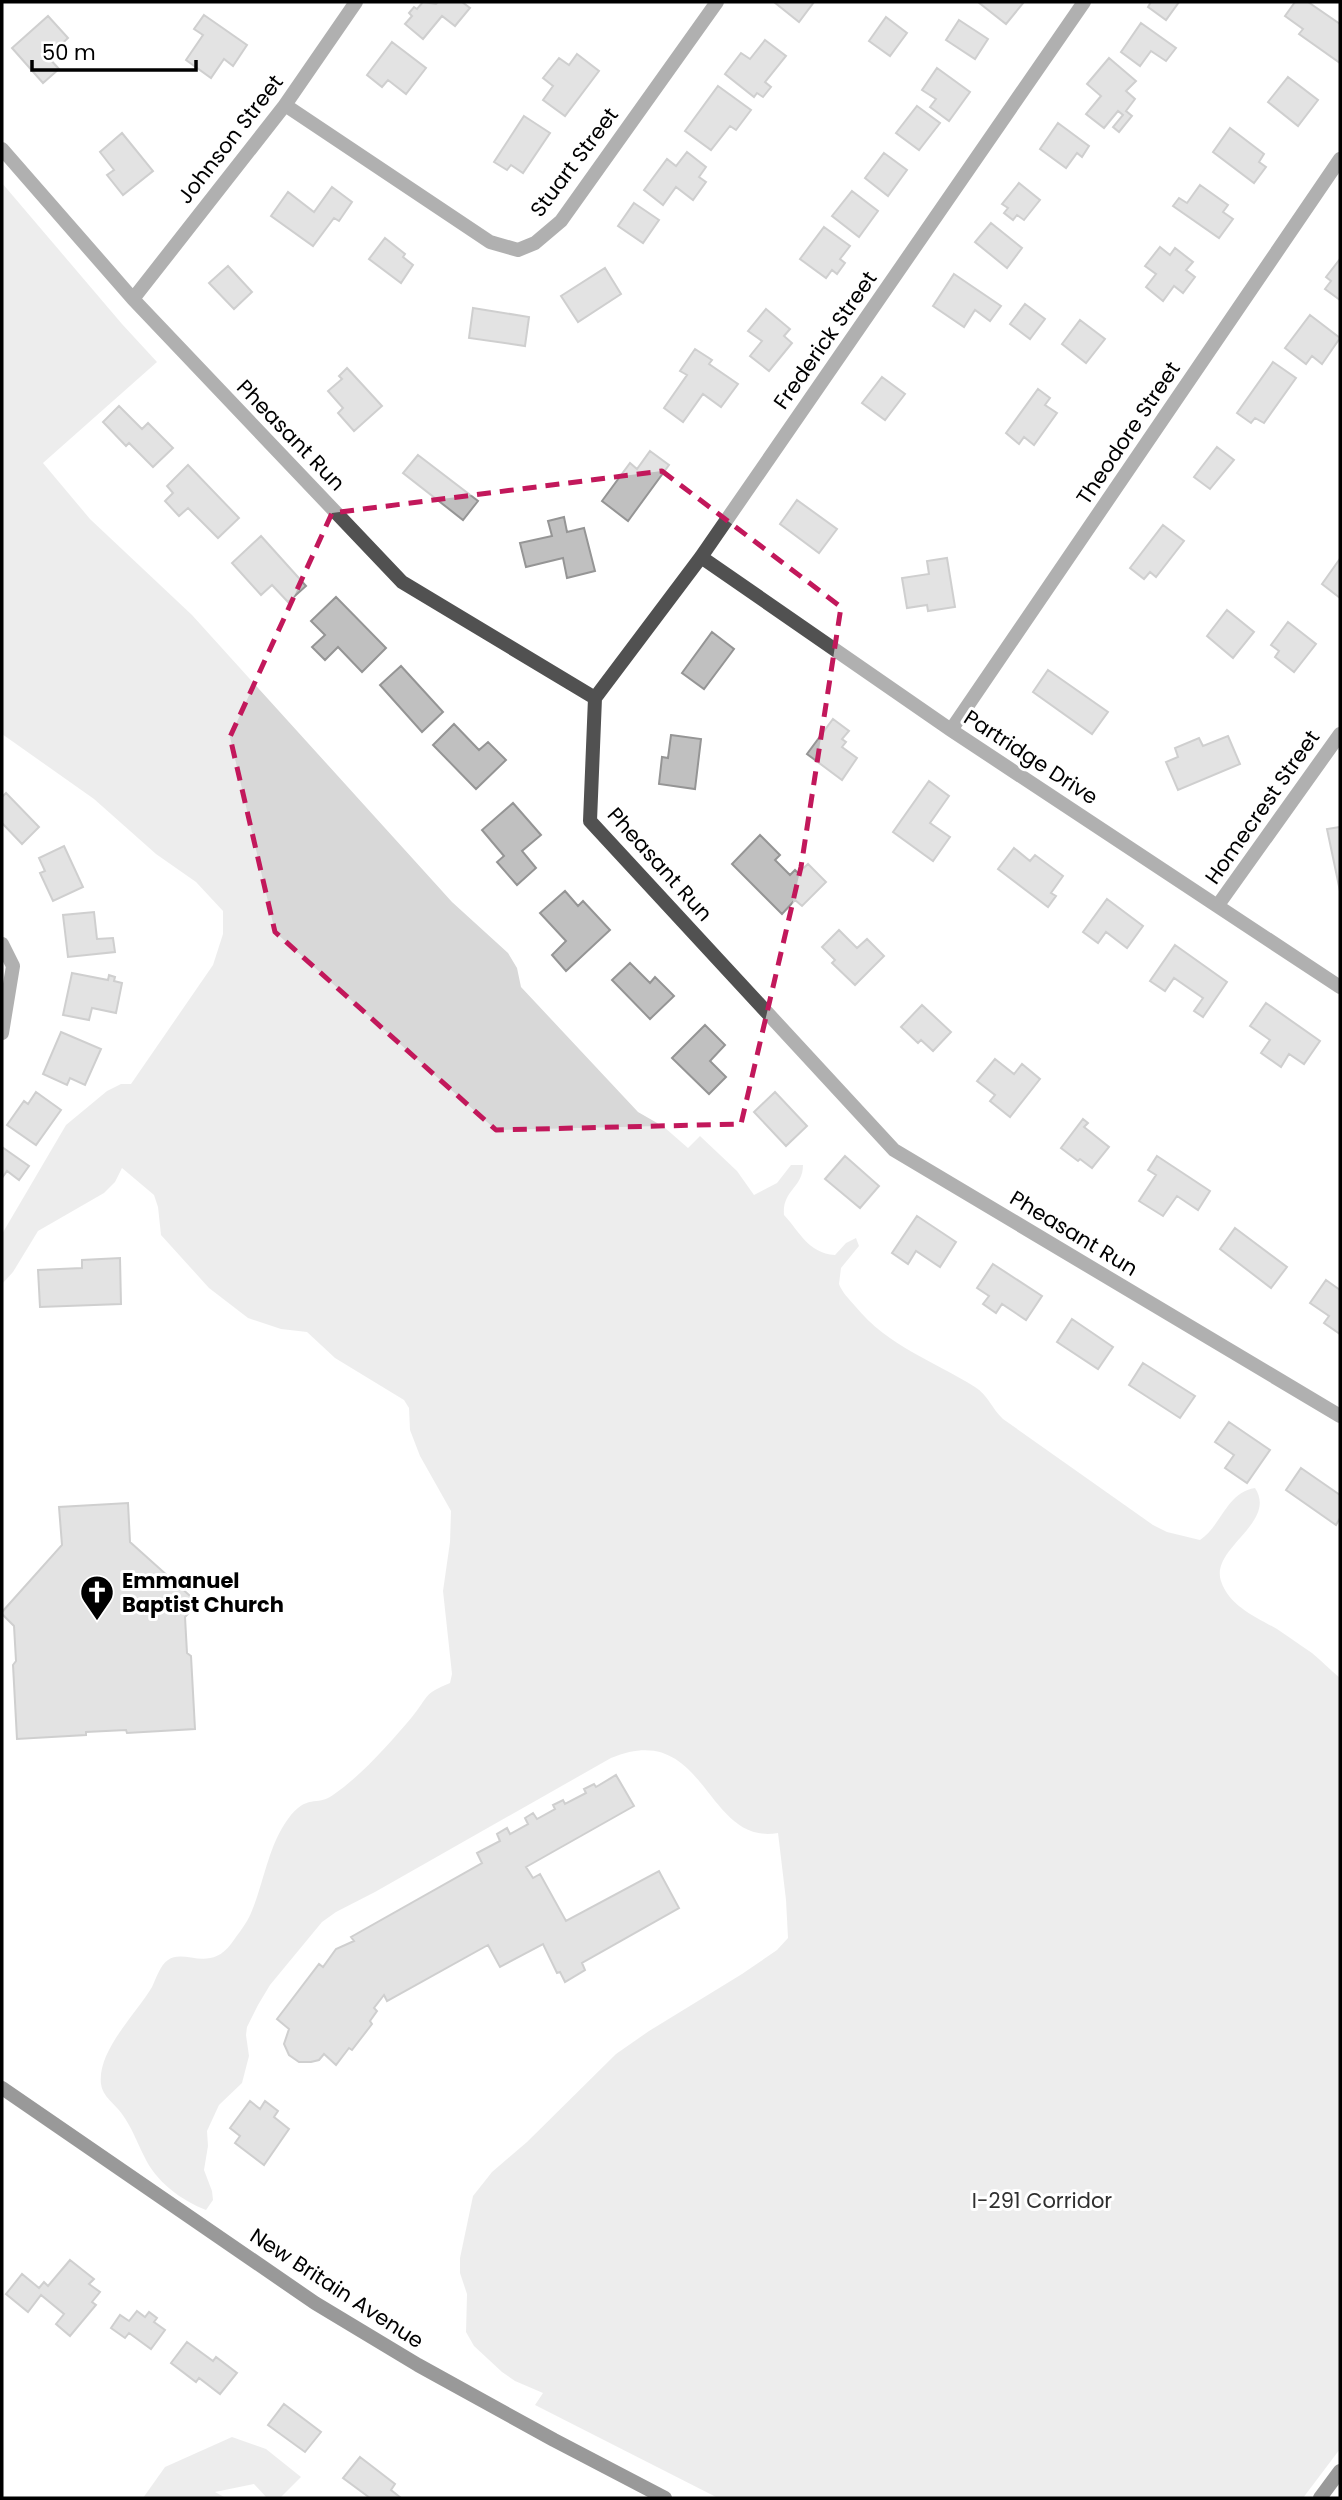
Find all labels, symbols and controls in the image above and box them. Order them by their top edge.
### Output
scale bar [32,28,196,72]
text: 50 m [42,38,96,67]
street label: Johnson Street [170,68,290,210]
street label: Stuart Street [523,101,625,223]
street label: Frederick Street [767,265,883,415]
street label: Theodore Street [1069,356,1187,510]
street label: Pheasant Run [230,373,352,497]
street label: Partridge Drive [958,703,1104,811]
street label: Homecrest Street [1198,724,1326,890]
street label: Pheasant Run [601,801,719,927]
street label: Pheasant Run [1005,1183,1143,1283]
place label: Emmanuel Baptist Church [122,1566,284,1619]
church icon: Emmanuel Baptist Church [78,1573,116,1622]
park label: I-291 Corridor [972,2186,1112,2215]
street label: New Britain Avenue [245,2221,429,2355]

